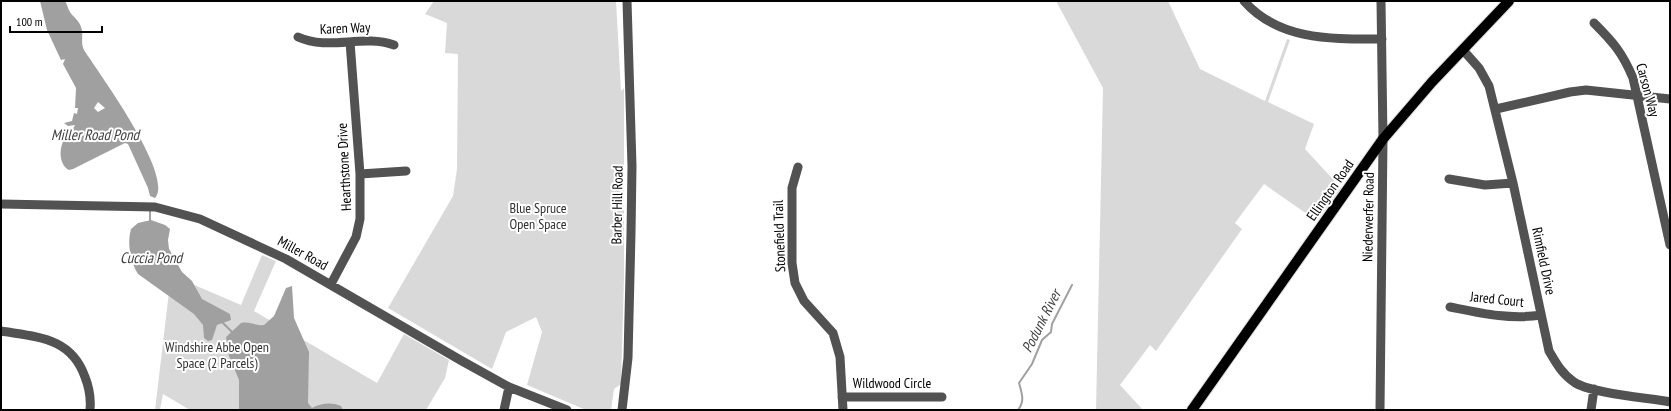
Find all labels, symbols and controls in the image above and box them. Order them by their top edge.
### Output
scale bar [10,8,102,34]
text: 100 m [16,14,43,29]
street label: Karen Way [319,18,371,38]
street label: Carson Way [1632,61,1664,120]
street label: Hearthstone Drive [333,122,355,211]
water label: Miller Road Pond [51,125,141,144]
street label: Ellington Road [1302,156,1358,224]
street label: Barber Hill Road [607,166,627,244]
street label: Niederwerfer Road [1358,172,1378,262]
park label: Blue Spruce Open Space [509,199,567,233]
street label: Stonefield Trail [769,199,789,272]
street label: Rimfield Drive [1528,226,1560,297]
street label: Miller Road [275,232,331,274]
water label: Cuccia Pond [120,248,184,267]
water label: Podunk River [1017,285,1066,355]
street label: Jared Court [1468,287,1525,311]
park label: Windshire Abbe Open Space (2 Parcels) [165,338,269,372]
street label: Wildwood Circle [853,374,931,392]

